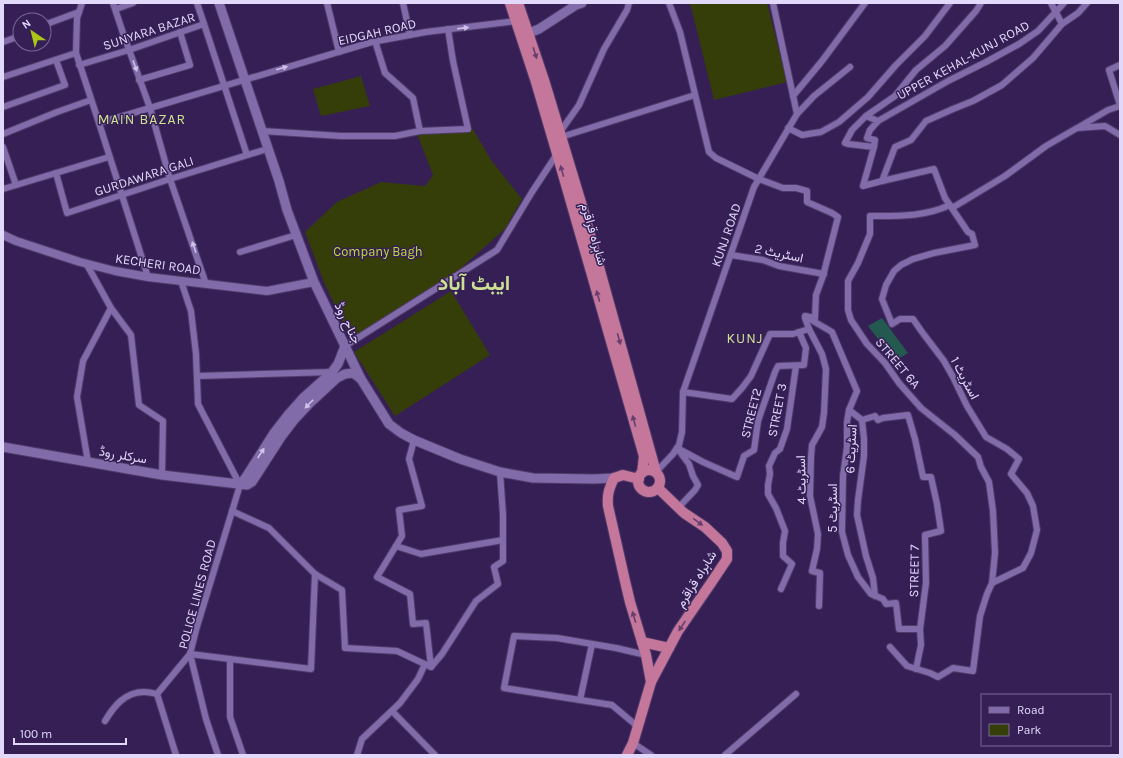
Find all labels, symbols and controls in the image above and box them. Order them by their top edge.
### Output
street label: SUNYARA BAZAR [101,9,197,53]
north arrow [12,12,52,52]
street label: EIDGAH ROAD [337,16,417,48]
text: N [20,17,34,32]
street label: UPPER KEHAL-KUNJ ROAD [894,17,1032,103]
one-way arrow [457,24,470,31]
one-way arrow [533,48,539,60]
one-way arrow [132,61,138,73]
one-way arrow [277,65,289,71]
district label: MAIN BAZAR [98,111,186,128]
street label: GURDAWARA GALI [93,153,195,199]
one-way arrow [559,165,565,178]
street label: شاہراہ قراقرم [576,201,610,268]
street label: KUNJ ROAD [708,201,744,269]
one-way arrow [190,240,196,252]
street label: اسٹریٹ 2 [753,241,805,266]
park label: Company Bagh [333,244,423,259]
street label: KECHERI ROAD [114,251,202,277]
district label: ایبٹ آباد [438,271,510,295]
one-way arrow [595,290,601,302]
street label: جناح روڈ [330,300,365,347]
district label: KUNJ [727,330,763,347]
one-way arrow [616,333,622,345]
street label: STREET 6A [873,335,924,392]
street label: اسٹریٹ 1 [947,354,982,402]
street label: STREET 3 [764,382,790,438]
street label: STREET2 [738,386,764,440]
one-way arrow [304,399,314,409]
one-way arrow [631,415,637,427]
street label: اسٹریٹ 6 [842,424,861,474]
street label: سرکلر روڈ [98,443,148,468]
one-way arrow [258,447,265,459]
street label: اسٹریٹ 4 [793,455,810,505]
street label: اسٹریٹ 5 [825,483,841,533]
one-way arrow [693,518,703,526]
street label: POLICE LINES ROAD [175,538,219,650]
street label: STREET 7 [906,545,922,597]
street label: شاہراہ قراقرم [673,548,721,611]
one-way arrow [631,611,637,623]
one-way arrow [678,620,685,631]
legend [981,694,1111,746]
text: Road [1017,703,1045,717]
scale bar [14,720,126,746]
text: Park [1017,723,1042,737]
text: 100 m [20,727,52,741]

